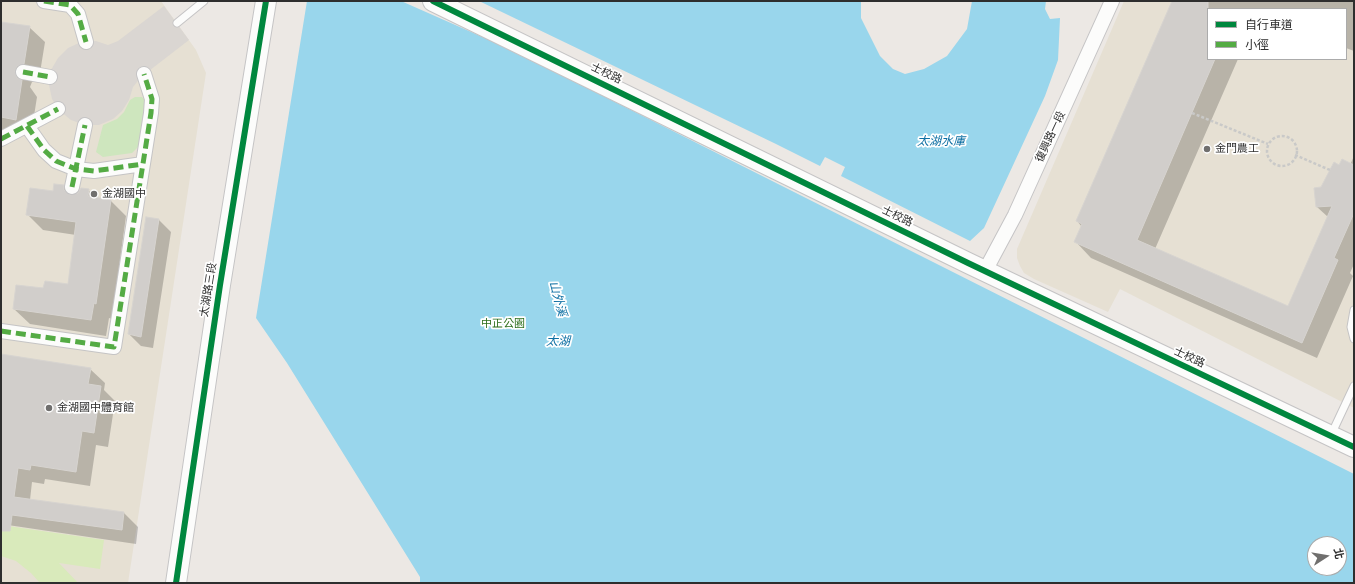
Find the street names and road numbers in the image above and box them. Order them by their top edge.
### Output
street label: 士校路 [588,61,624,87]
street label: 復興路一段 [1033,109,1069,165]
street label: 士校路 [879,204,915,230]
street label: 太湖路三段 [198,262,220,318]
street label: 士校路 [1171,345,1207,371]

